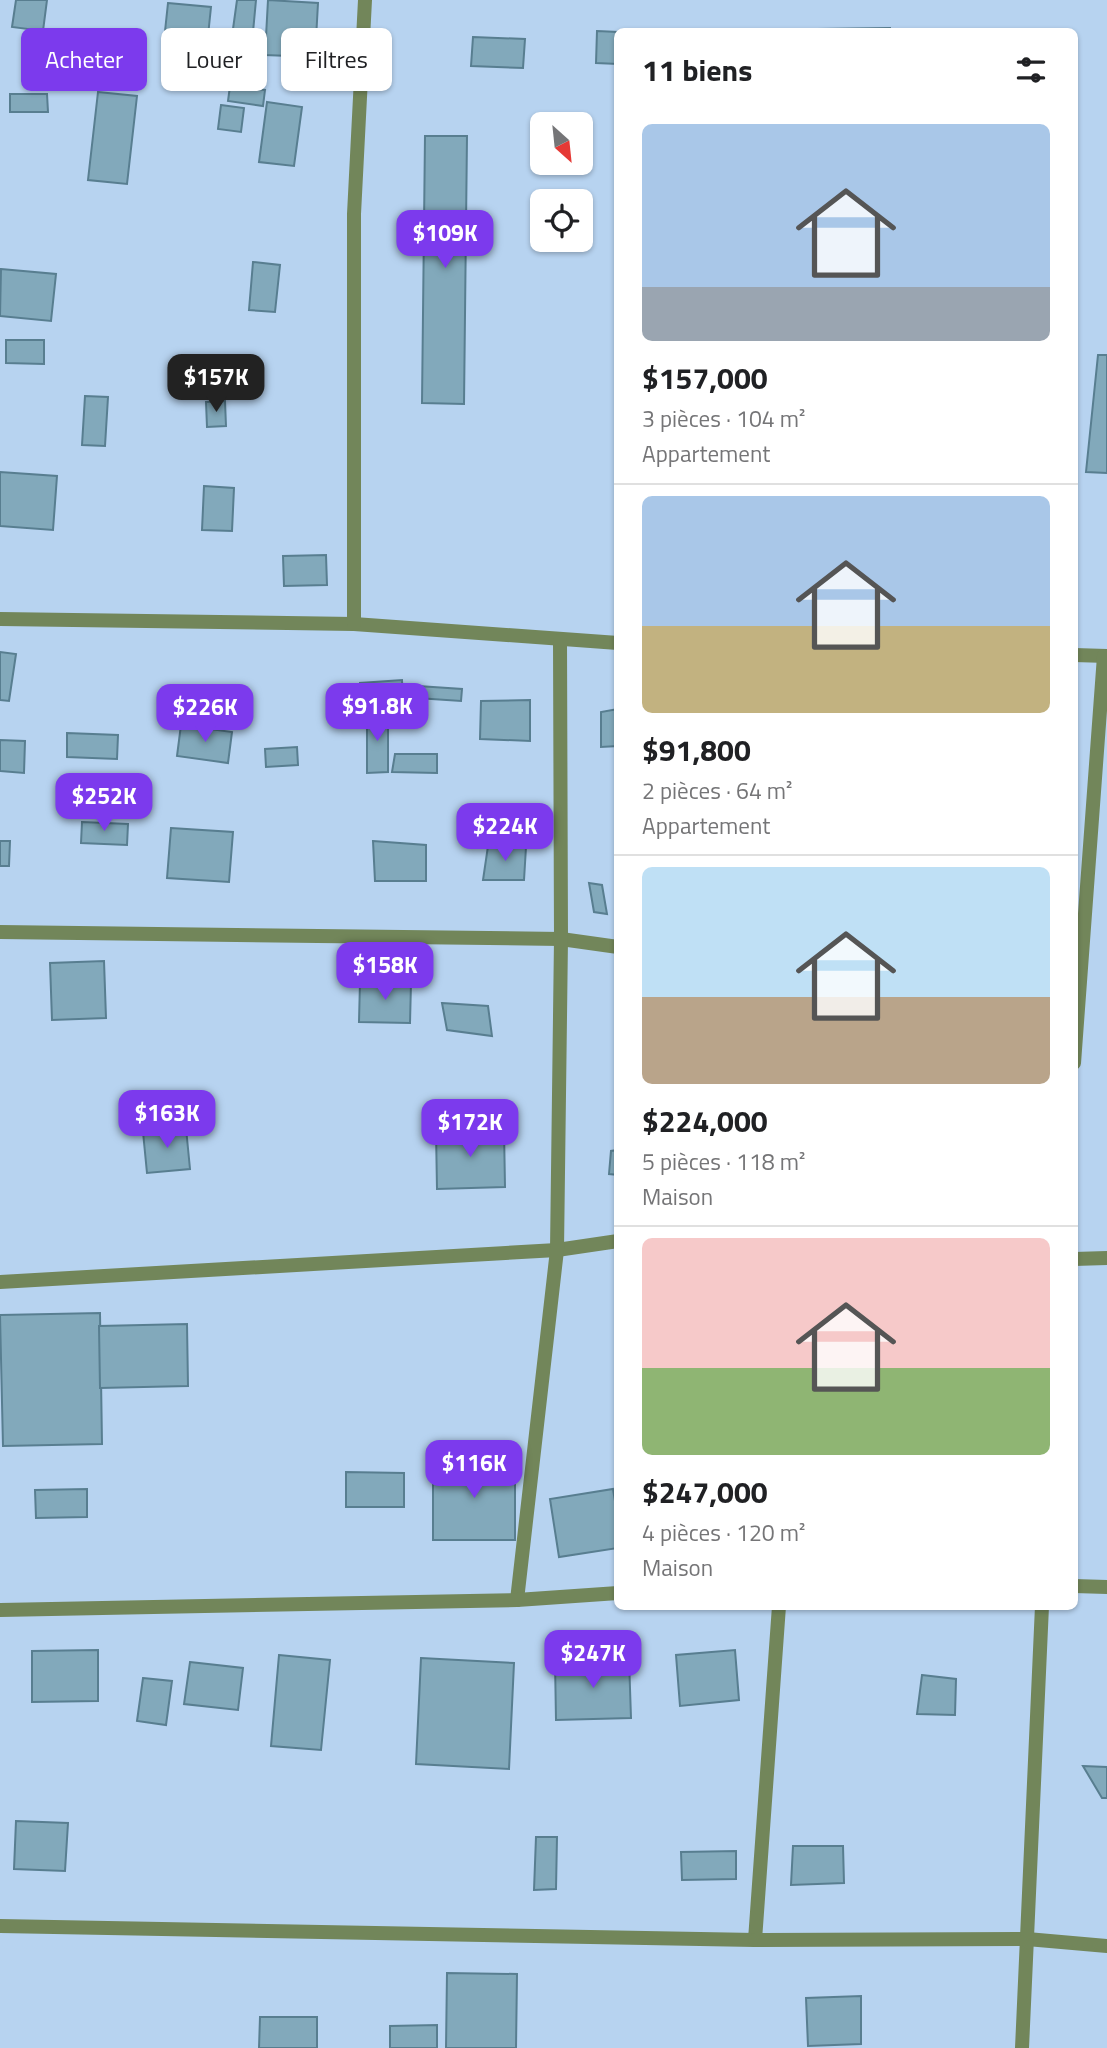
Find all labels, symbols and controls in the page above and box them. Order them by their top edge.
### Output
chip: Acheter [21,28,147,91]
chip: Louer [161,28,267,91]
chip: Filtres [281,28,392,91]
text: 11 biens [642,47,752,93]
icon: filters [1012,51,1050,89]
north arrow [530,112,593,175]
map controls [530,112,593,252]
icon: home [783,170,909,296]
button: locate [530,189,593,252]
pin: $109K [396,210,494,270]
text: $109K [412,215,478,250]
pin: $157K [167,354,265,414]
text: $157,000 [642,355,768,401]
text: $157K [183,359,249,394]
text: 3 pièces · 104 m² [642,401,805,436]
text: Appartement [642,436,770,471]
icon: home [783,542,909,668]
pin: $226K [156,684,254,744]
pin: $91.8K [320,684,434,743]
text: $91.8K [341,688,413,723]
text: $226K [172,689,238,724]
text: $91,800 [642,727,751,773]
text: 2 pièces · 64 m² [642,773,793,808]
pin: $252K [55,774,153,833]
text: $252K [71,778,137,813]
pin: $224K [456,804,554,863]
text: $224K [472,808,538,843]
text: Appartement [642,808,770,843]
icon: home [783,913,909,1039]
pin: $158K [336,942,434,1002]
text: $158K [352,947,418,982]
pin: $163K [118,1090,216,1150]
text: $163K [134,1095,200,1130]
text: $224,000 [642,1098,768,1144]
pin: $172K [421,1100,519,1159]
text: $172K [437,1104,503,1139]
text: 5 pièces · 118 m² [642,1144,805,1179]
text: Maison [642,1179,713,1214]
icon: home [783,1284,909,1410]
pin: $116K [425,1440,523,1500]
text: $116K [441,1445,507,1480]
text: $247,000 [642,1469,768,1515]
text: 4 pièces · 120 m² [642,1515,805,1550]
text: Maison [642,1550,713,1585]
pin: $247K [544,1630,642,1690]
text: $247K [560,1635,626,1670]

